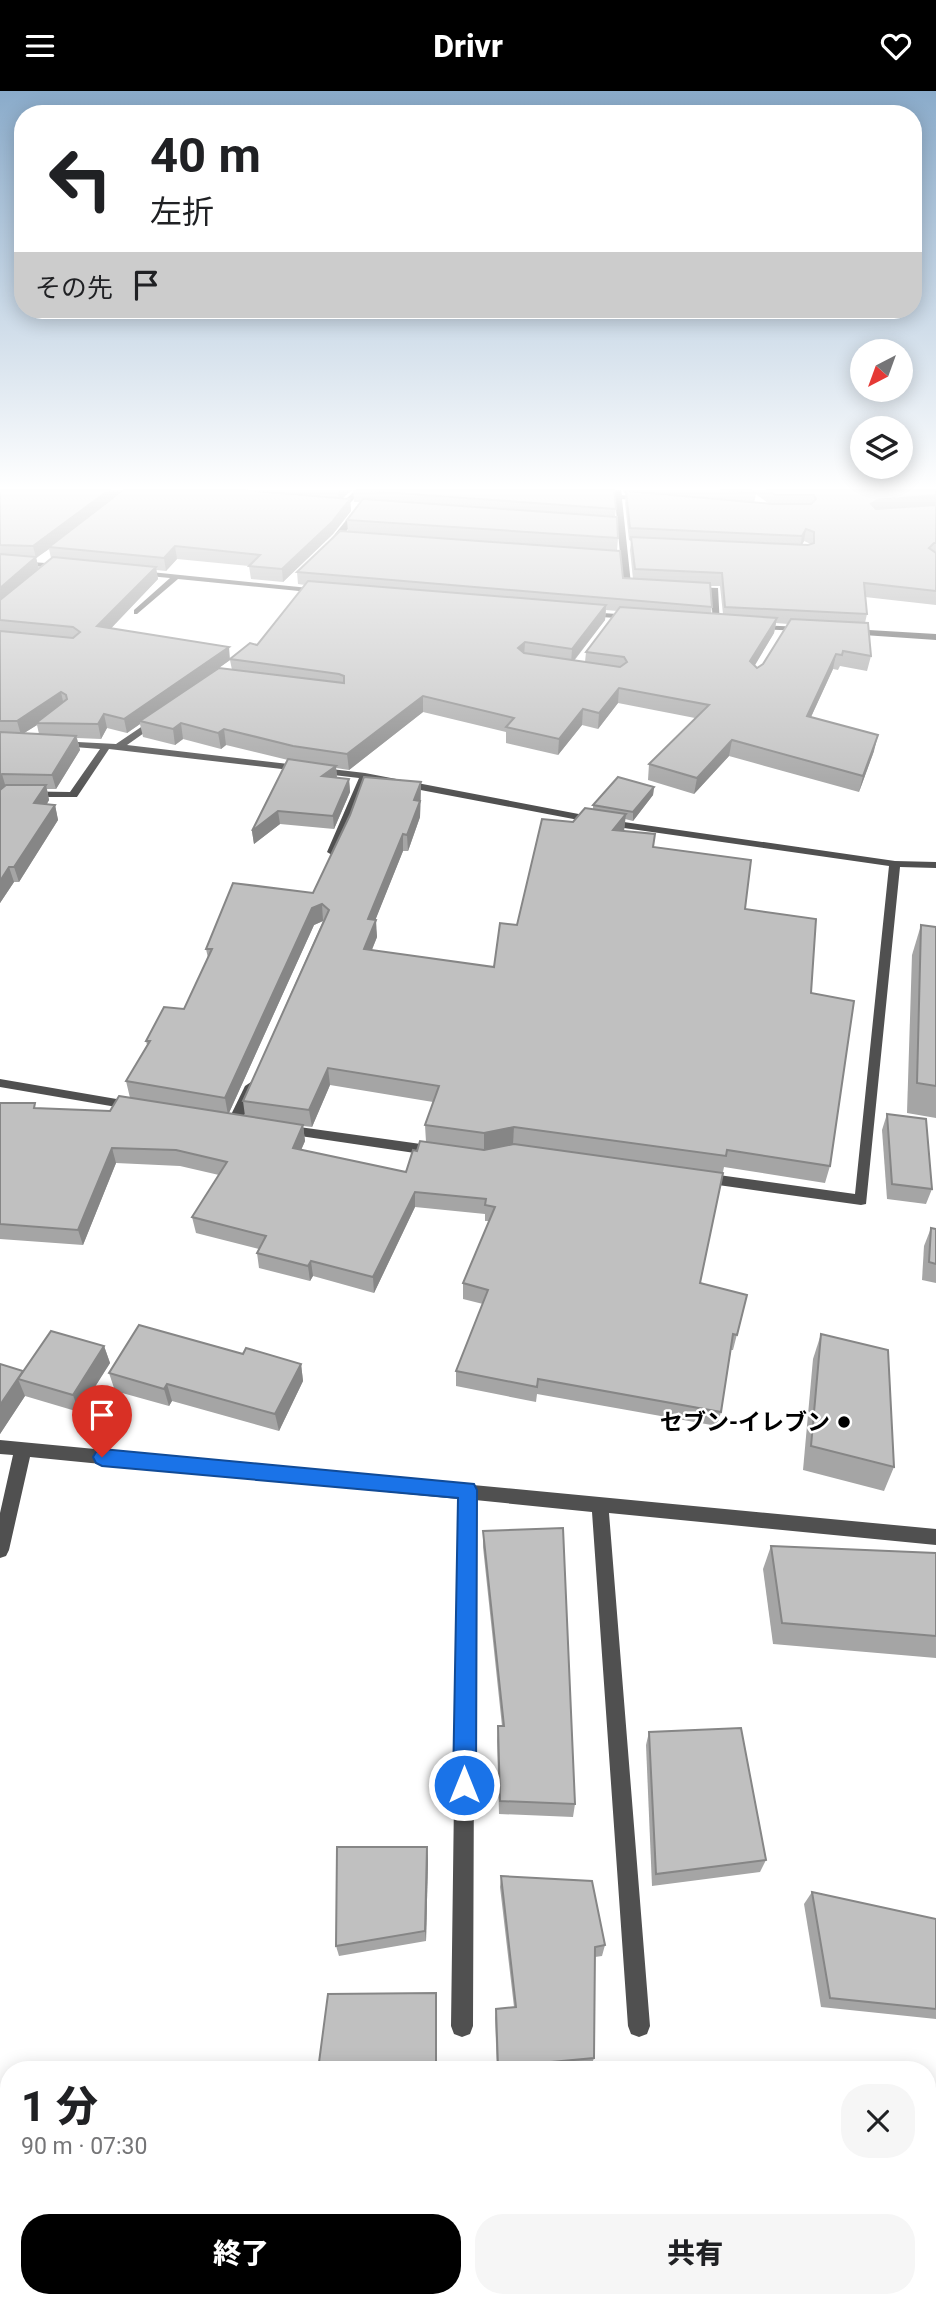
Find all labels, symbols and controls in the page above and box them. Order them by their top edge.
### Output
icon: menu [21,27,59,65]
text: Drivr [433,27,503,65]
icon: heart [877,27,915,65]
text: 40 m [150,127,261,184]
icon: left [35,133,126,224]
text: 左折 [150,193,214,231]
icon: arrive [127,266,165,304]
text: その先 [35,273,113,303]
north arrow [850,339,914,403]
map controls [850,339,913,479]
button: layers [850,416,913,479]
pin [72,1385,132,1457]
icon: arrive [83,1396,121,1434]
place label: セブン-イレブン [660,1409,830,1436]
marker: セブン-イレブン [836,1414,852,1430]
position arrow [427,1748,501,1822]
text: 1 分 [21,2082,98,2131]
button: close [841,2084,915,2158]
text: 90 m · 07:30 [21,2133,147,2160]
button: 終了 [21,2214,461,2294]
button: 共有 [475,2214,915,2294]

